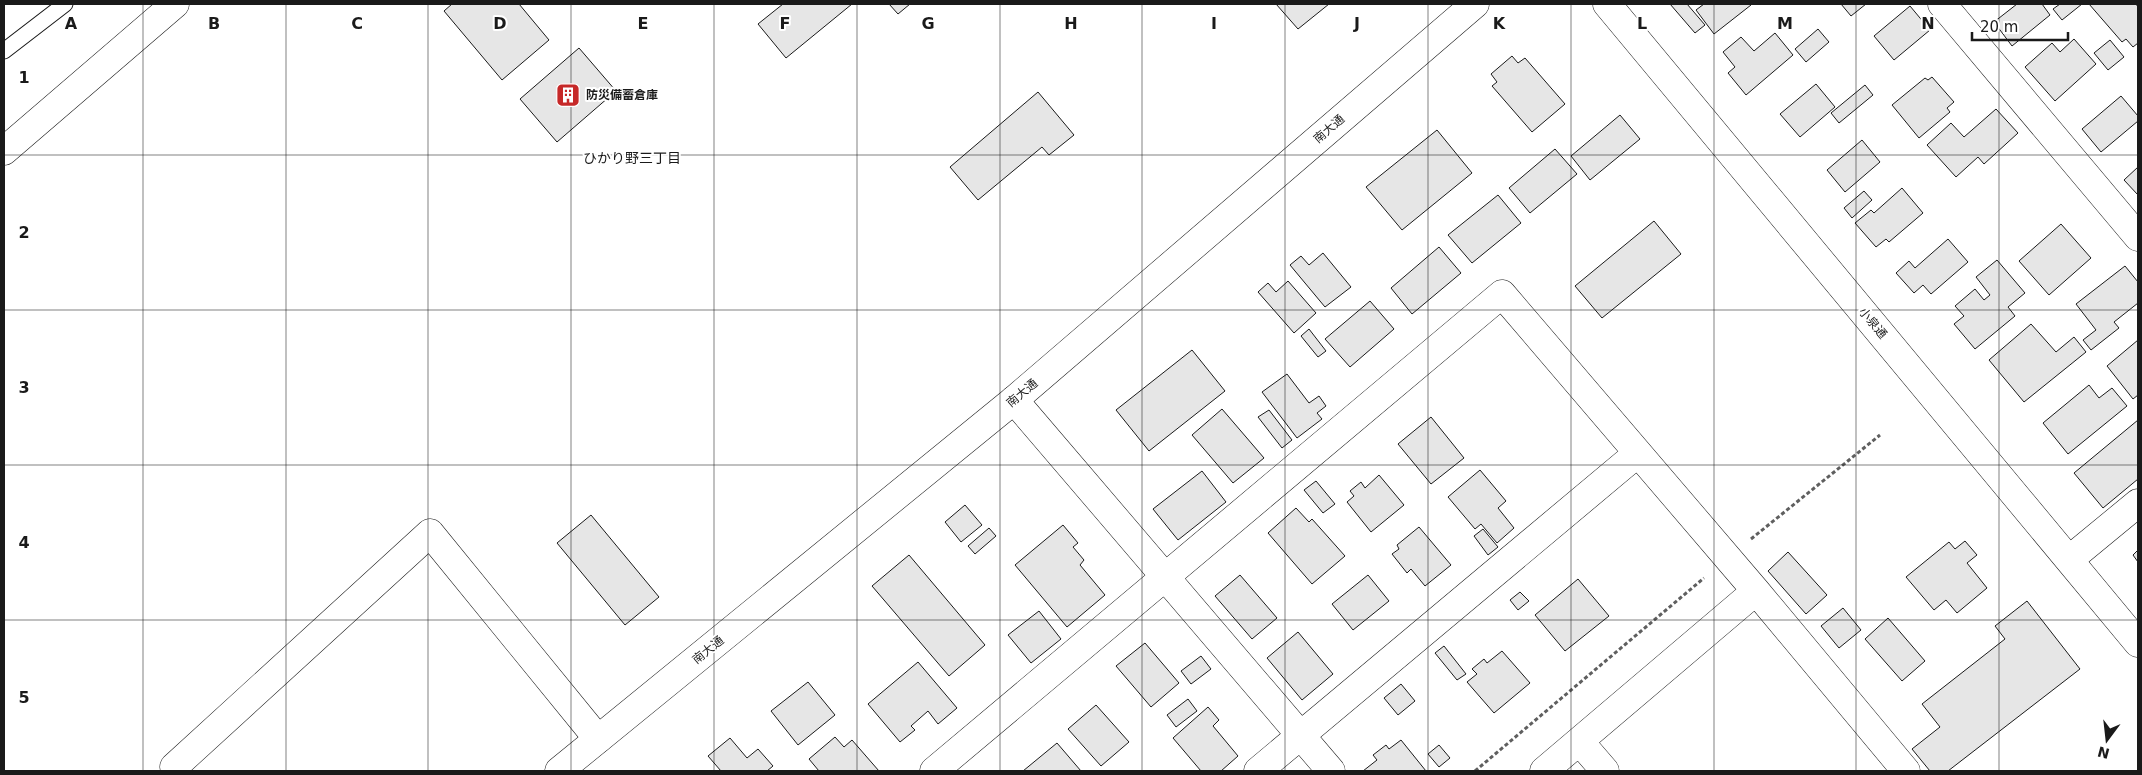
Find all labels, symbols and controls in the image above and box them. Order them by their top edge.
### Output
scale bar [1972,10,2068,42]
text: A [65,14,78,33]
text: B [208,14,220,33]
text: C [351,14,363,33]
text: D [493,14,507,33]
text: E [638,14,648,33]
text: F [780,14,790,33]
text: G [921,14,935,33]
text: H [1064,14,1078,33]
text: I [1211,14,1217,33]
text: J [1353,14,1360,33]
text: K [1493,14,1506,33]
text: L [1637,14,1647,33]
text: M [1777,14,1793,33]
text: N [1921,14,1935,33]
text: 20 m [1980,18,2018,36]
text: 1 [18,68,30,87]
building icon: 防災備蓄倉庫 [555,82,581,108]
place label: 防災備蓄倉庫 [586,88,658,102]
street label: 南大通 [1311,112,1347,146]
district label: ひかり野三丁目 [583,150,681,166]
text: 2 [18,223,30,242]
street label: 小泉通 [1856,305,1890,341]
street label: 南大通 [1004,376,1040,410]
text: 3 [18,378,30,397]
text: 4 [18,533,30,552]
street label: 南大通 [690,633,726,667]
text: 5 [18,688,30,707]
north arrow [2082,715,2132,765]
text: N [2096,743,2111,762]

